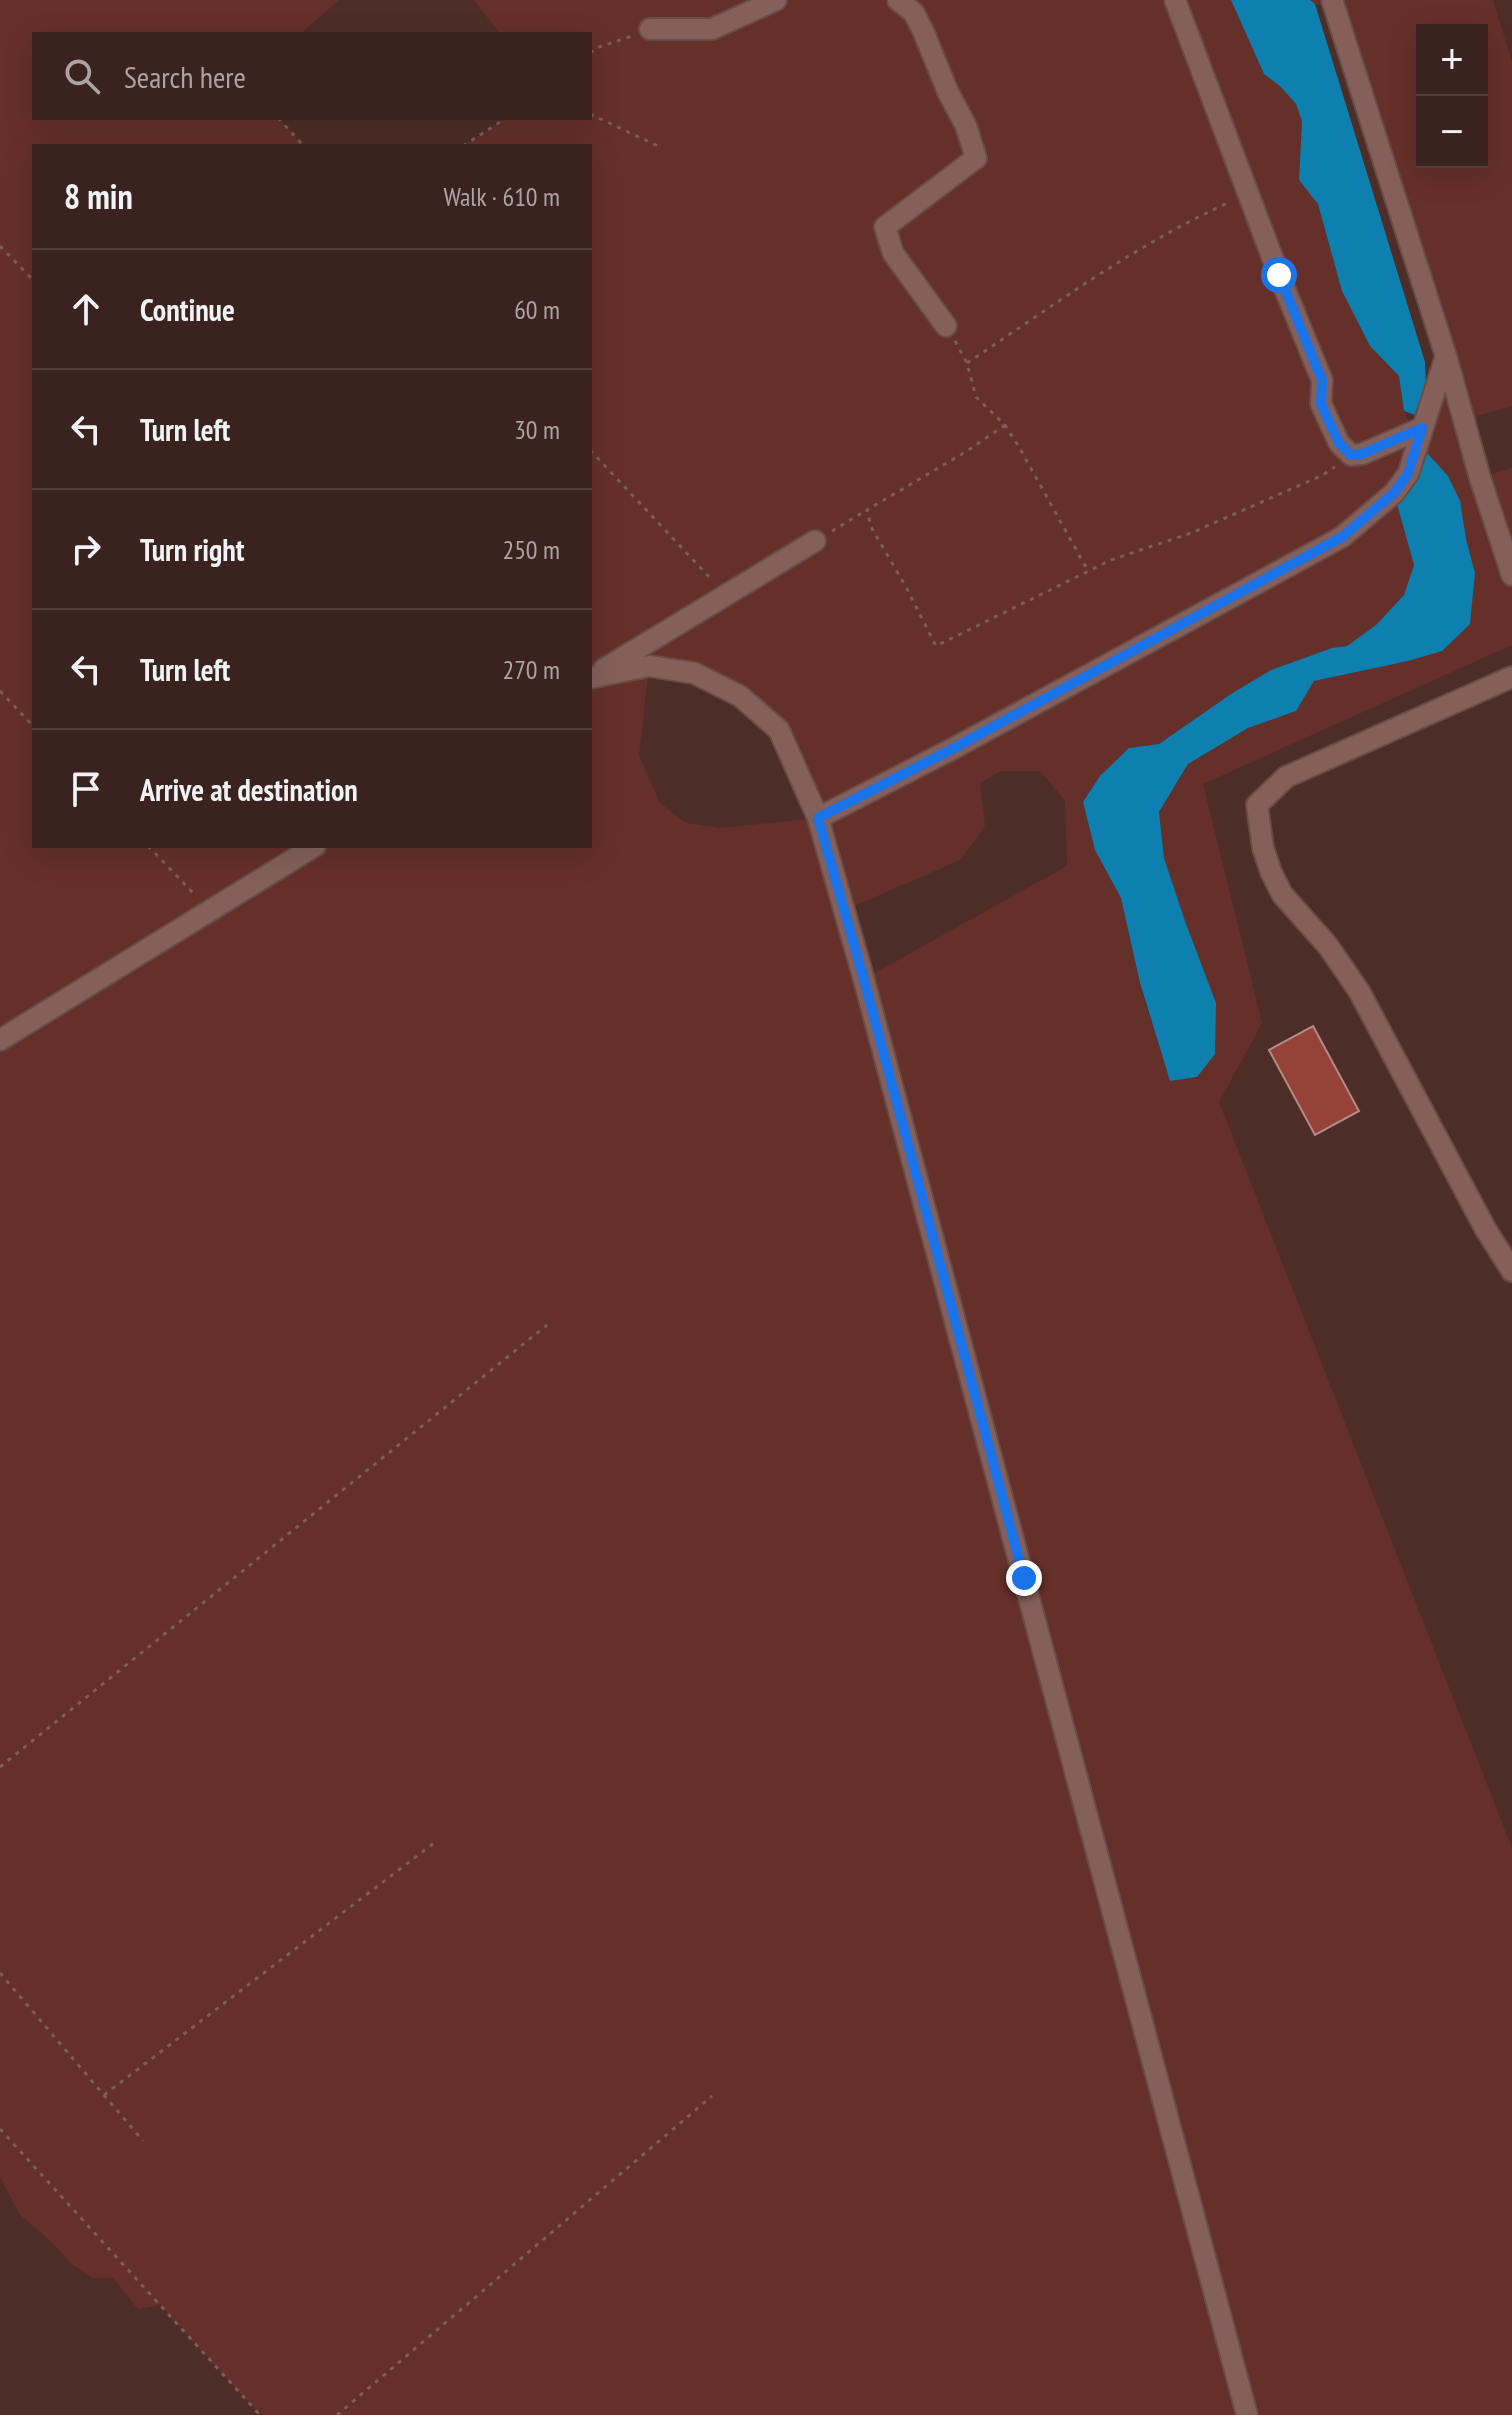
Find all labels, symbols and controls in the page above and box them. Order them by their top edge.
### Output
map controls [1416,24,1488,168]
button: + [1416,24,1488,96]
search box [32,32,592,120]
icon: search [60,54,104,98]
text: Search here [124,57,246,96]
button: − [1416,96,1488,168]
text: 8 min [64,174,133,218]
text: Walk · 610 m [443,180,560,213]
route start [1261,257,1297,293]
icon: ahead [64,287,108,331]
text: Continue [140,290,235,329]
text: 60 m [514,293,560,326]
icon: left [64,407,108,451]
text: Turn left [140,410,230,449]
text: 30 m [514,413,560,446]
icon: right [64,527,108,571]
text: Turn right [140,530,244,569]
text: 250 m [502,533,560,566]
icon: left [64,647,108,691]
text: Turn left [140,650,230,689]
text: 270 m [502,653,560,686]
icon: arrive [64,767,108,811]
text: Arrive at destination [140,770,358,809]
route end [1006,1560,1042,1596]

